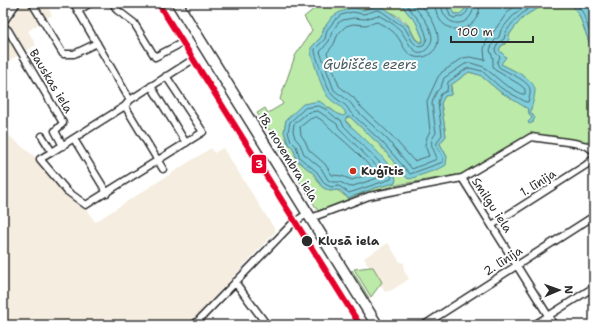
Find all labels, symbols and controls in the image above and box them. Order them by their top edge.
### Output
scale bar [451,18,533,44]
text: 100 m [457,24,493,40]
street label: Bauskas iela [26,46,77,116]
water label: Gubiščes ezers [323,56,417,73]
street label: 18. novembra iela [254,110,322,205]
line badge: 3 [251,154,267,174]
text: 3 [255,157,263,172]
place label: Kuģītis [361,163,404,179]
street label: 1. līnija [517,165,559,200]
marker: Kuģītis [348,166,358,176]
street label: Smilgu iela [468,174,516,236]
place label: Klusā iela [318,233,380,249]
marker: Klusā iela [300,234,314,248]
street label: 2. līnija [481,242,526,279]
north arrow [539,270,579,310]
text: N [561,285,576,295]

